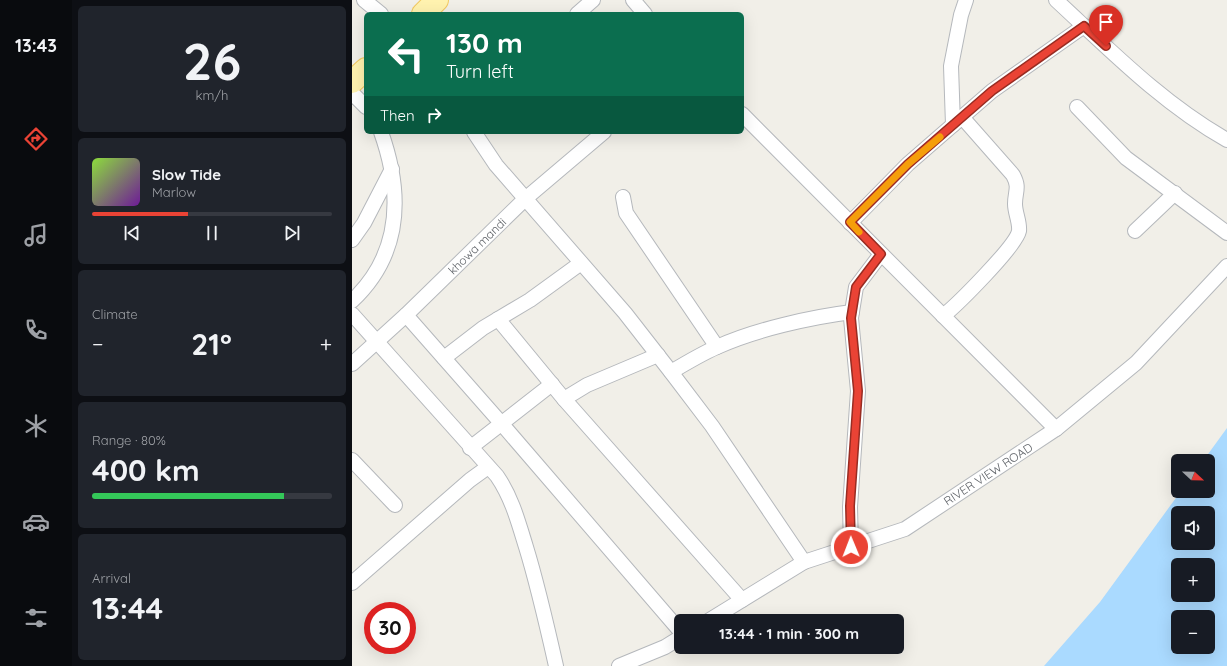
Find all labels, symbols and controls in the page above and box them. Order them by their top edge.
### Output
pin [1089,5,1123,46]
icon: arrive [1095,11,1117,33]
text: 130 m [446,25,523,60]
text: 26 [183,28,241,93]
icon: left [380,28,432,80]
text: 13:43 [15,34,57,57]
text: Turn left [446,60,514,83]
text: km/h [196,87,228,103]
icon: right [423,104,445,126]
text: Then [380,106,415,125]
icon: directions [22,125,50,153]
text: Slow Tide [152,165,221,184]
text: Marlow [152,184,196,200]
street label: khowa mandi [445,215,509,277]
icon: music [22,221,50,249]
icon: previous [121,222,143,244]
icon: pause [201,222,223,244]
icon: next [281,222,303,244]
text: Climate [92,306,138,322]
icon: phone [22,316,50,344]
text: 21° [191,325,232,363]
text: − [92,330,103,358]
text: + [320,330,332,358]
icon: climate [22,412,50,440]
text: Range · 80% [92,432,166,448]
street label: RIVER VIEW ROAD [941,439,1036,508]
text: 400 km [92,451,200,489]
north arrow [1171,454,1215,498]
map controls [1171,454,1215,654]
button: sound [1171,506,1215,550]
icon: car [22,508,50,536]
position arrow [830,526,872,568]
button: + [1171,558,1215,602]
text: Arrival [92,570,131,586]
text: 13:44 [92,589,163,627]
speed limit sign: 30 [364,602,416,654]
icon: filters [22,604,50,632]
button: − [1171,610,1215,654]
text: 13:44 · 1 min · 300 m [719,624,859,643]

